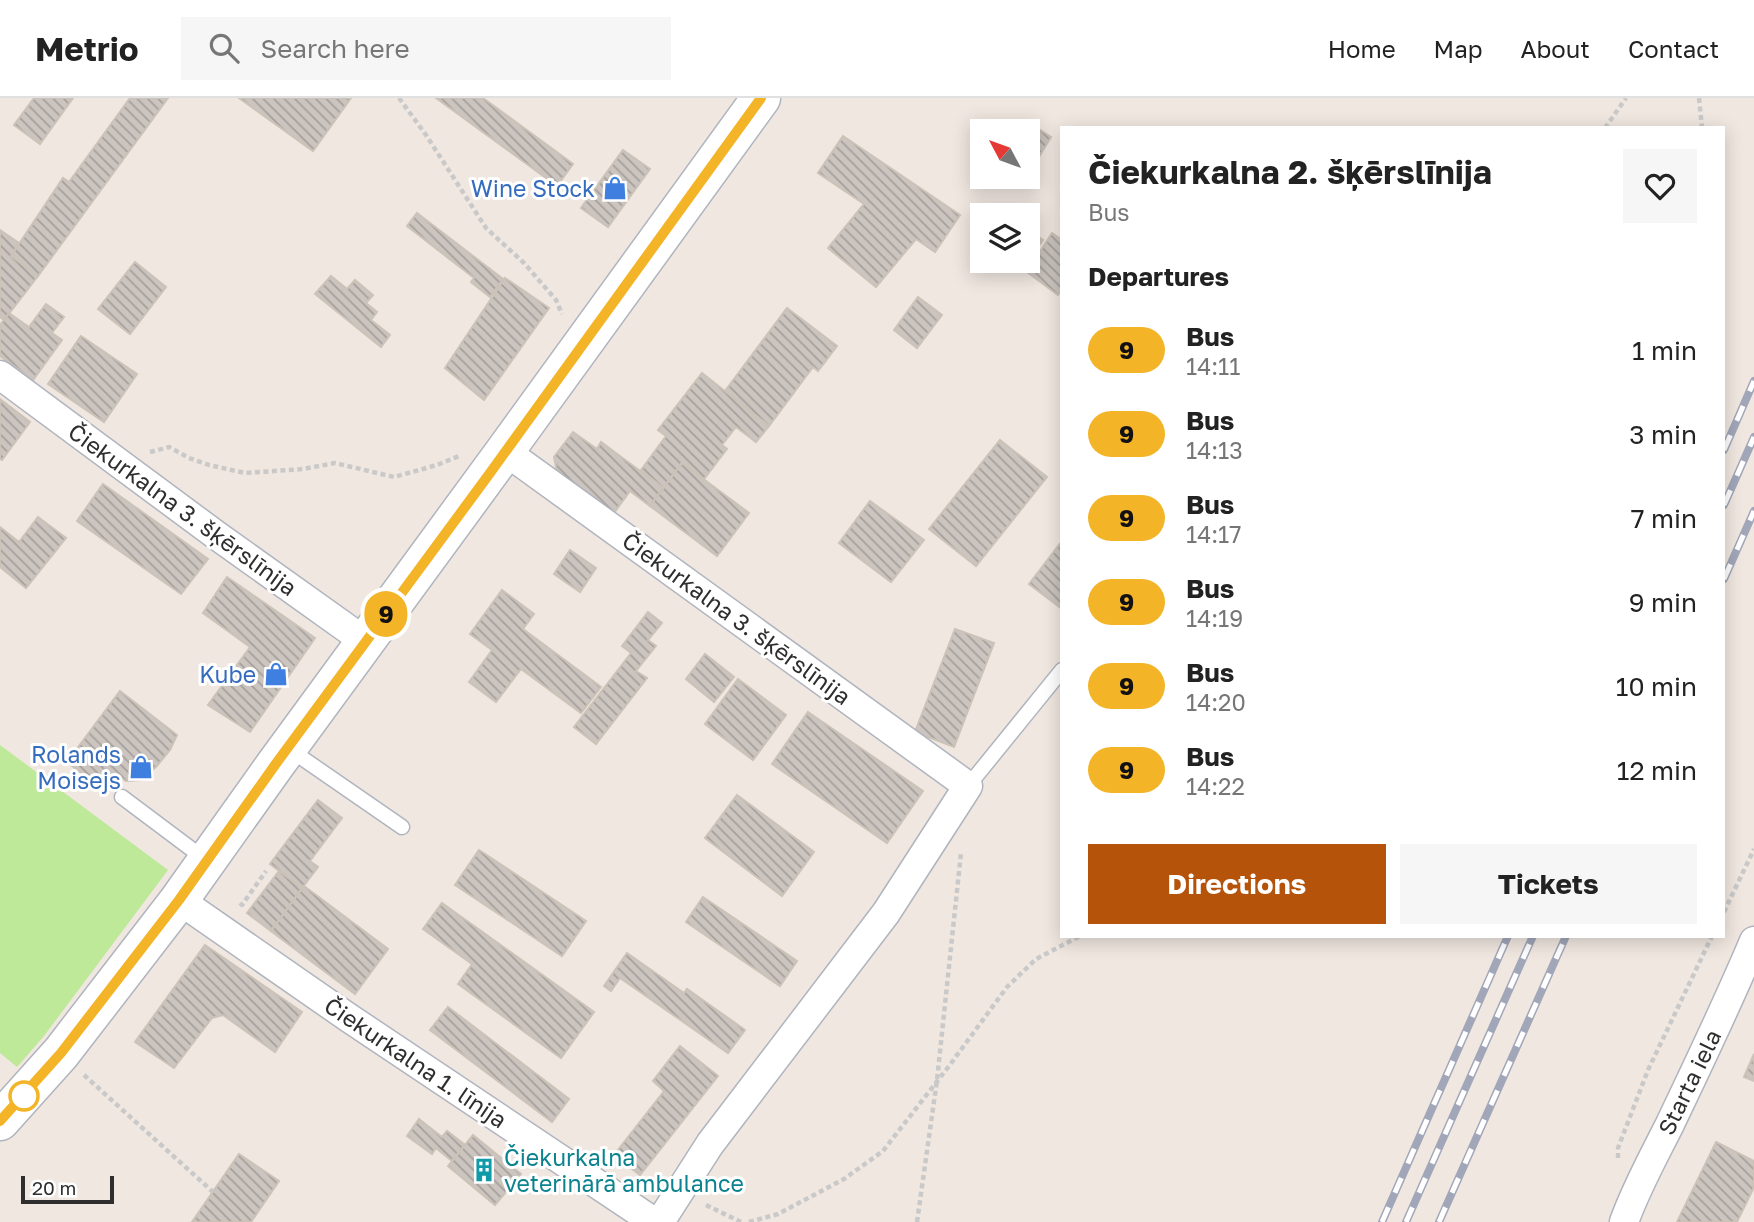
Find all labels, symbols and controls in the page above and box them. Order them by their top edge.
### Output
search box [181,17,671,80]
text: Metrio [35,29,139,68]
icon: search [205,29,243,67]
text: Search here [261,33,410,64]
text: Home [1328,34,1396,63]
text: Map [1434,34,1483,63]
text: About [1521,34,1590,63]
text: Contact [1628,34,1719,63]
north arrow [970,119,1040,189]
map controls [970,119,1040,273]
button: heart [1623,149,1697,223]
text: Čiekurkalna 2. šķērslīnija [1088,152,1492,191]
place label: Wine Stock [471,174,595,202]
shop icon: Wine Stock [601,174,629,202]
text: Bus [1088,198,1130,226]
button: layers [970,203,1040,273]
text: Departures [1088,261,1229,292]
text: Bus [1186,321,1234,352]
text: 9 [1119,335,1134,364]
text: 1 min [1632,335,1697,366]
text: 14:11 [1186,352,1240,380]
text: Bus [1186,405,1234,436]
street label: Čiekurkalna 3. šķērslīnija [63,417,303,602]
text: 9 [1119,419,1134,448]
text: 3 min [1629,419,1697,450]
text: 14:13 [1186,436,1243,464]
text: Bus [1186,489,1234,520]
text: 9 [1119,503,1134,532]
text: 7 min [1631,503,1697,534]
text: 14:17 [1186,520,1241,548]
street label: Čiekurkalna 3. šķērslīnija [617,526,857,711]
text: Bus [1186,573,1234,604]
text: 9 [1119,587,1134,616]
text: 9 min [1629,587,1697,618]
line badge: 9 [363,591,409,637]
text: 9 [378,599,394,628]
text: 14:19 [1186,604,1243,632]
text: Bus [1186,657,1234,688]
place label: Kube [199,660,256,688]
shop icon: Kube [262,660,290,688]
text: 9 [1119,671,1134,700]
text: 10 min [1616,671,1697,702]
text: 14:20 [1186,688,1246,716]
place label: Rolands Moisejs [31,740,121,794]
text: Bus [1186,741,1234,772]
shop icon: Rolands Moisejs [127,753,155,781]
text: 9 [1119,755,1134,784]
text: 12 min [1617,755,1697,786]
text: 14:22 [1186,772,1245,800]
button: Directions [1088,844,1386,924]
button: Tickets [1400,844,1697,924]
street label: Čiekurkalna 1. līnija [320,991,512,1133]
street label: Starta iela [1651,1025,1727,1139]
unlabelled marker [9,1081,39,1111]
place label: Čiekurkalna veterinārā ambulance [504,1143,744,1197]
building icon: Čiekurkalna veterinārā ambulance [470,1156,498,1184]
scale bar [21,1173,114,1205]
text: 20 m [32,1176,76,1199]

